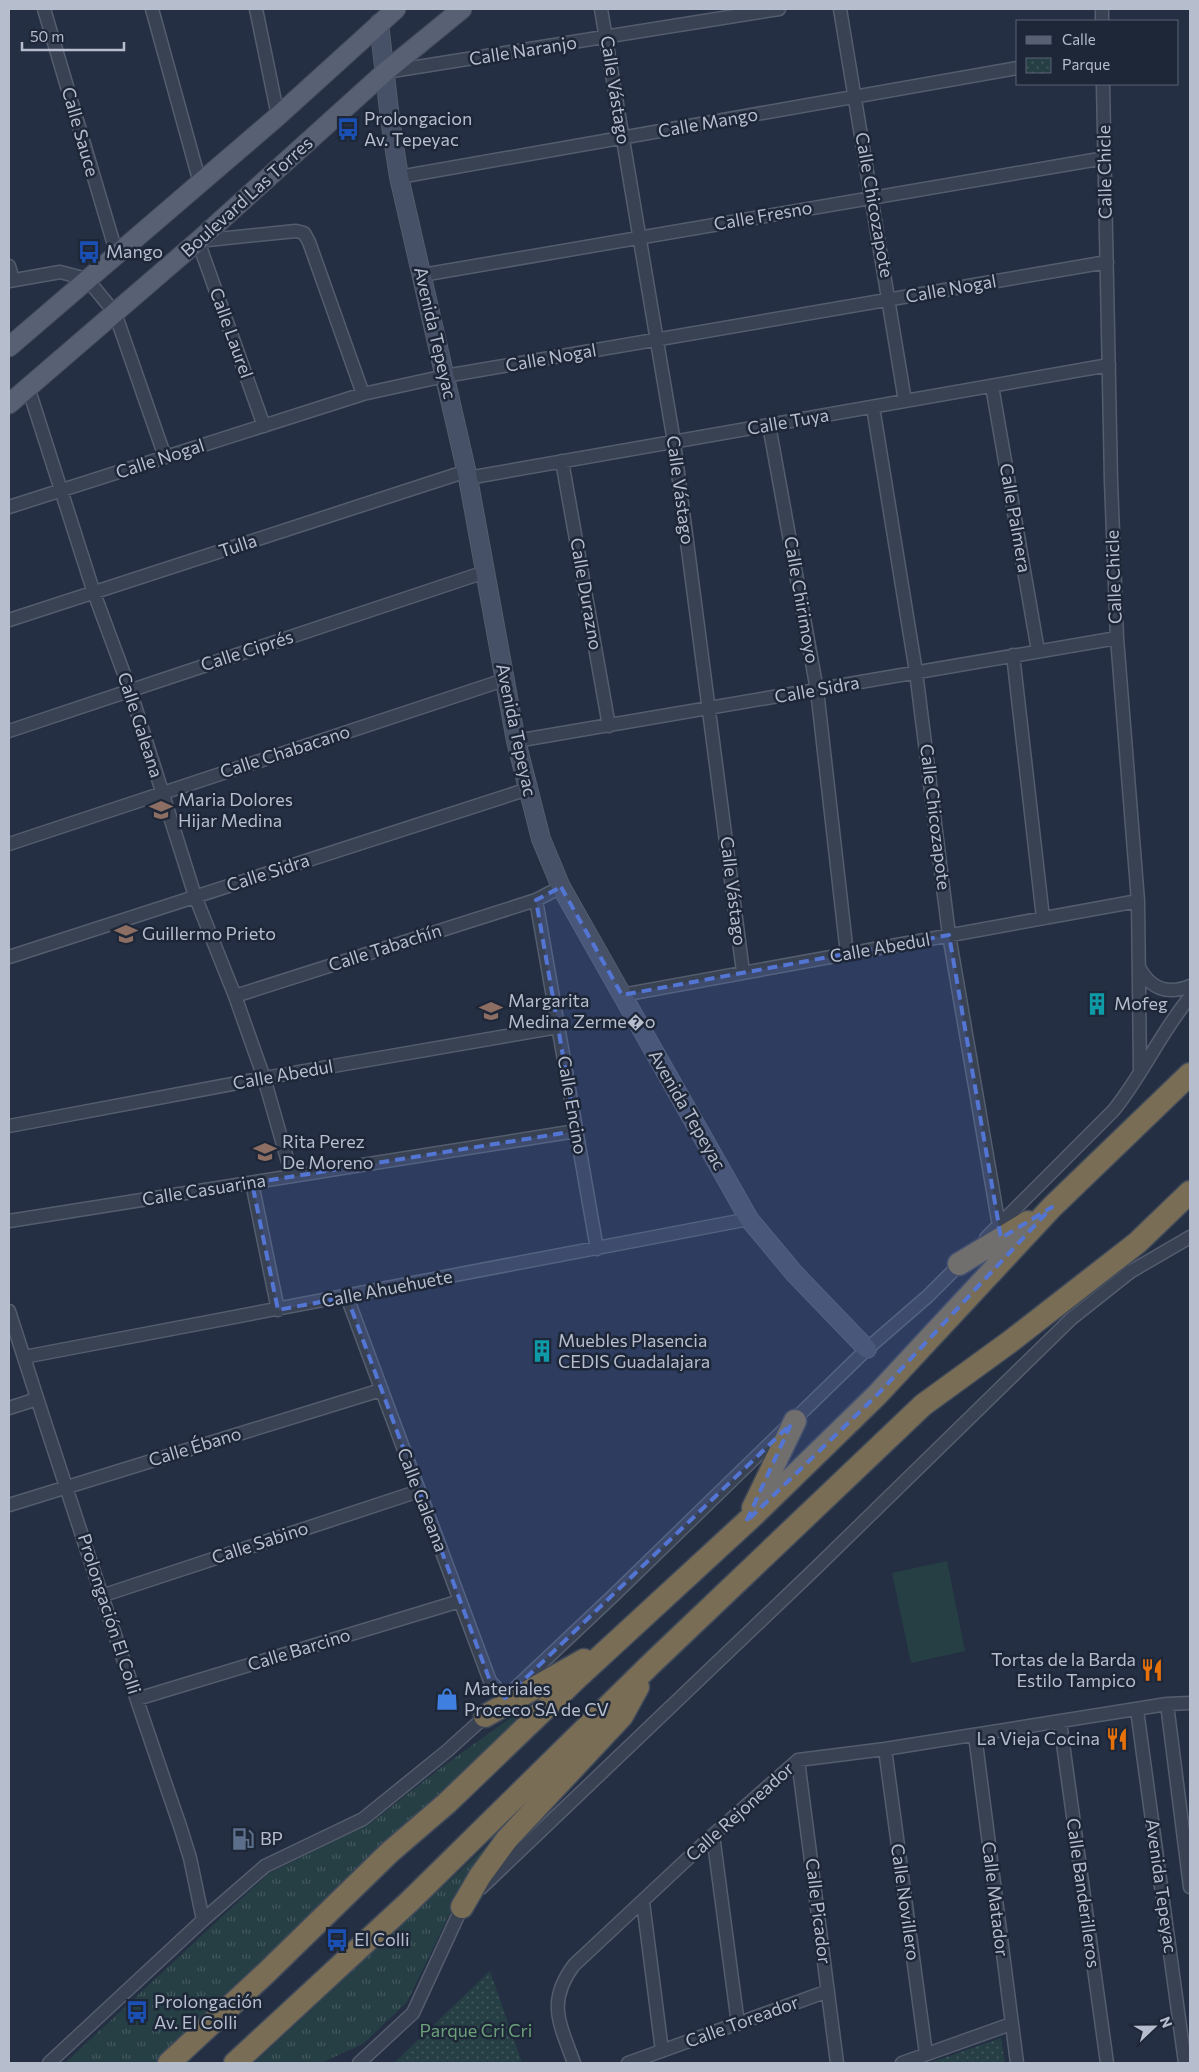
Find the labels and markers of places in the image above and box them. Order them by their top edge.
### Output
place label: Prolongacion Av. Tepeyac [364,107,472,150]
bus stop icon: Prolongacion Av. Tepeyac [335,116,361,142]
bus stop icon: Mango [76,239,102,265]
place label: Mango [106,240,163,262]
place label: Maria Dolores Hijar Medina [178,788,293,831]
school or university icon: Maria Dolores Hijar Medina [148,797,174,823]
school or university icon: Guillermo Prieto [113,921,139,947]
place label: Guillermo Prieto [142,922,276,944]
place label: Margarita Medina Zerme�o [508,989,656,1032]
building icon: Mofeg [1084,991,1110,1017]
place label: Mofeg [1114,992,1168,1014]
school or university icon: Margarita Medina Zerme�o [478,998,504,1024]
place label: Rita Perez De Moreno [282,1130,374,1173]
school or university icon: Rita Perez De Moreno [252,1139,278,1165]
place label: Muebles Plasencia CEDIS Guadalajara [558,1329,710,1372]
building icon: Muebles Plasencia CEDIS Guadalajara [529,1338,555,1364]
place label: Tortas de la Barda Estilo Tampico [991,1648,1136,1691]
restaurant icon: Tortas de la Barda Estilo Tampico [1139,1657,1165,1683]
place label: Materiales Proceco SA de CV [464,1677,609,1720]
shop icon: Materiales Proceco SA de CV [434,1686,460,1712]
restaurant icon: La Vieja Cocina [1104,1726,1130,1752]
place label: La Vieja Cocina [977,1727,1100,1749]
fuel station icon: BP [230,1826,256,1852]
place label: BP [260,1827,283,1849]
bus stop icon: El Colli [324,1927,350,1953]
place label: El Colli [354,1928,410,1950]
place label: Prolongación Av. El Colli [154,1990,262,2033]
bus stop icon: Prolongación Av. El Colli [124,1999,150,2025]

